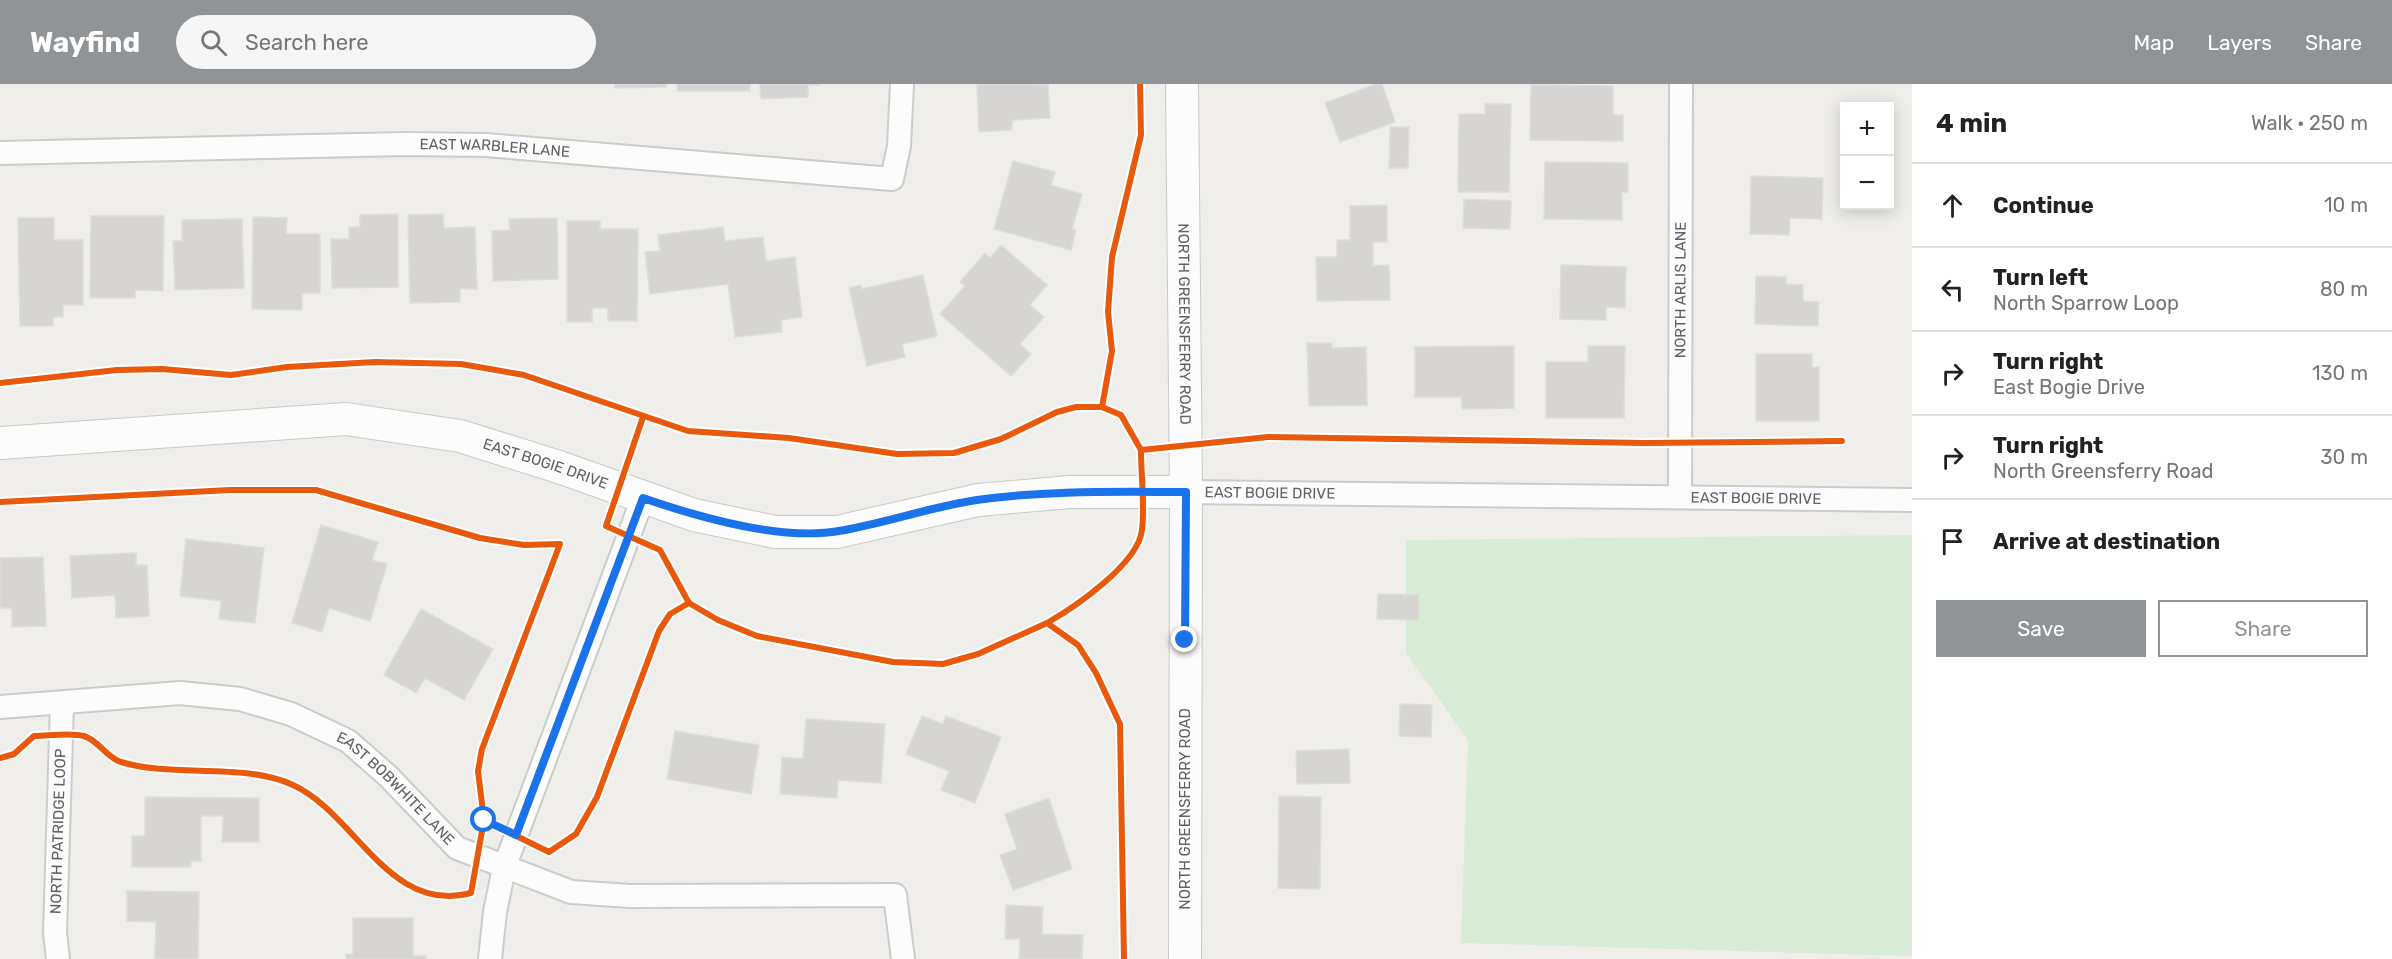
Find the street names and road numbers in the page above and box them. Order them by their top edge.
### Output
street label: EAST WARBLER LANE [419,135,571,161]
street label: NORTH ARLIS LANE [1671,222,1690,358]
street label: NORTH GREENSFERRY ROAD [1174,223,1194,425]
street label: EAST BOGIE DRIVE [481,435,611,493]
street label: EAST BOGIE DRIVE [1205,483,1335,503]
street label: EAST BOGIE DRIVE [1691,489,1821,508]
street label: NORTH GREENSFERRY ROAD [1176,708,1194,910]
street label: EAST BOBWHITE LANE [334,728,458,849]
street label: NORTH PATRIDGE LOOP [47,748,70,914]

